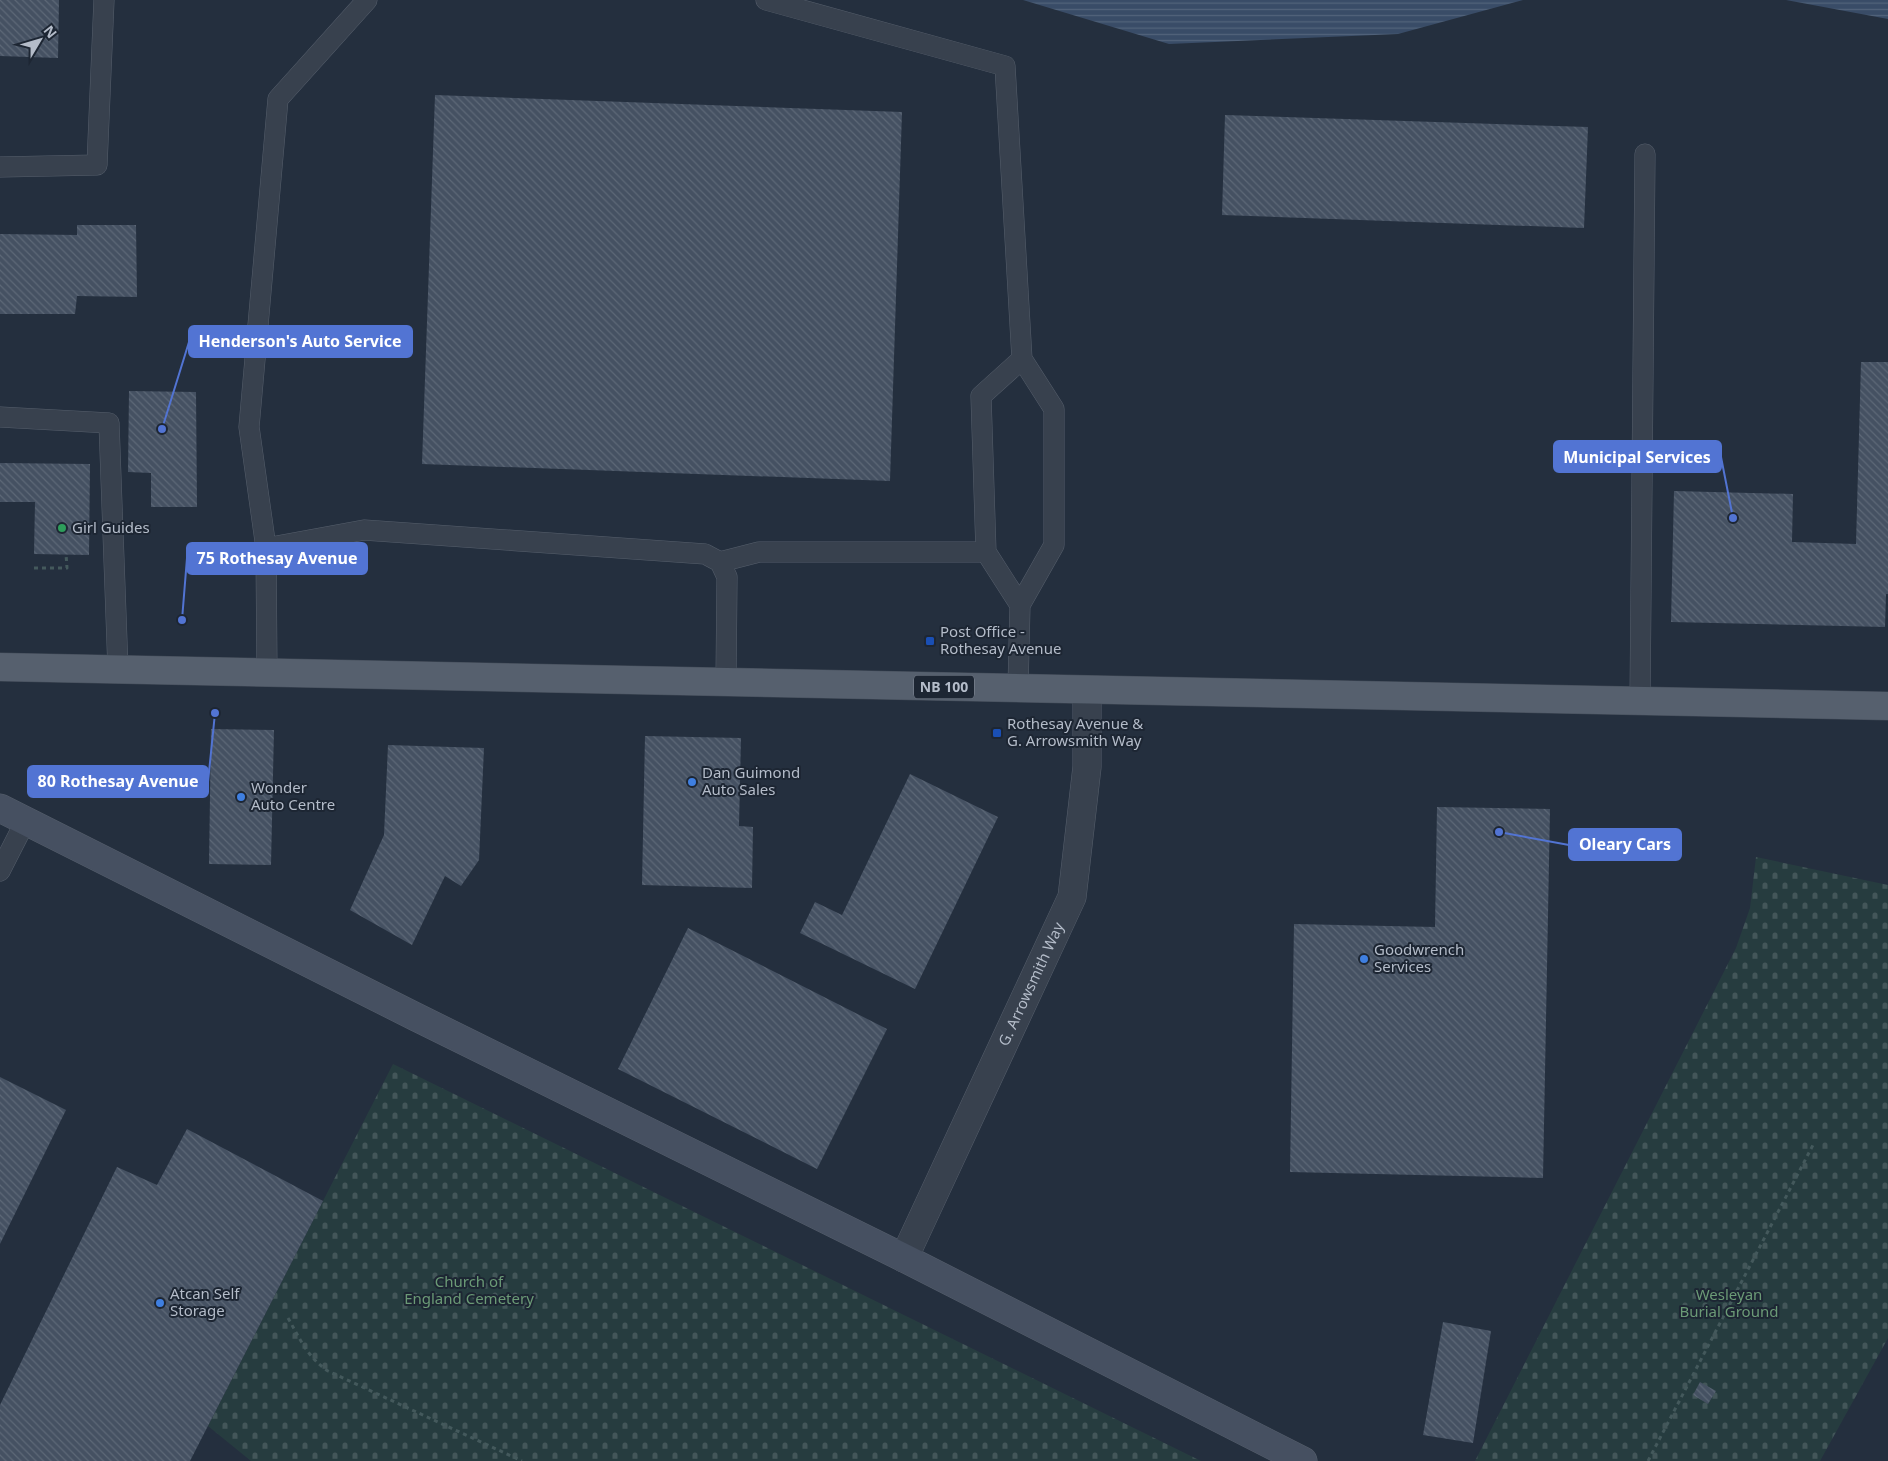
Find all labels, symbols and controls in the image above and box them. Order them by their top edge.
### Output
north arrow [15,15,65,65]
text: N [40,21,62,42]
callout: Henderson's Auto Service [189,326,412,357]
text: Henderson's Auto Service [198,330,402,352]
callout: Municipal Services [1554,441,1721,472]
text: Municipal Services [1563,446,1711,468]
place label: Girl Guides [72,517,150,537]
marker: Girl Guides [56,522,68,534]
callout: 75 Rothesay Avenue [187,543,367,574]
text: 75 Rothesay Avenue [197,547,357,569]
place label: Post Office - Rothesay Avenue [940,621,1061,658]
marker: Post Office - Rothesay Avenue [924,635,936,647]
road number: NB 100 [914,676,974,699]
place label: Rothesay Avenue & G. Arrowsmith Way [1007,713,1143,750]
marker: Rothesay Avenue & G. Arrowsmith Way [991,727,1003,739]
place label: Dan Guimond Auto Sales [702,762,800,799]
callout: 80 Rothesay Avenue [28,766,208,797]
text: 80 Rothesay Avenue [38,770,198,792]
marker: Dan Guimond Auto Sales [686,776,698,788]
place label: Wonder Auto Centre [251,777,335,814]
marker: Wonder Auto Centre [235,791,247,803]
callout: Oleary Cars [1569,829,1681,860]
text: Oleary Cars [1579,833,1671,855]
street label: G. Arrowsmith Way [993,918,1068,1049]
place label: Goodwrench Services [1374,939,1464,976]
marker: Goodwrench Services [1358,953,1370,965]
park label: Church of England Cemetery [404,1271,534,1308]
place label: Atcan Self Storage [170,1283,240,1320]
park label: Wesleyan Burial Ground [1680,1284,1778,1321]
marker: Atcan Self Storage [154,1297,166,1309]

